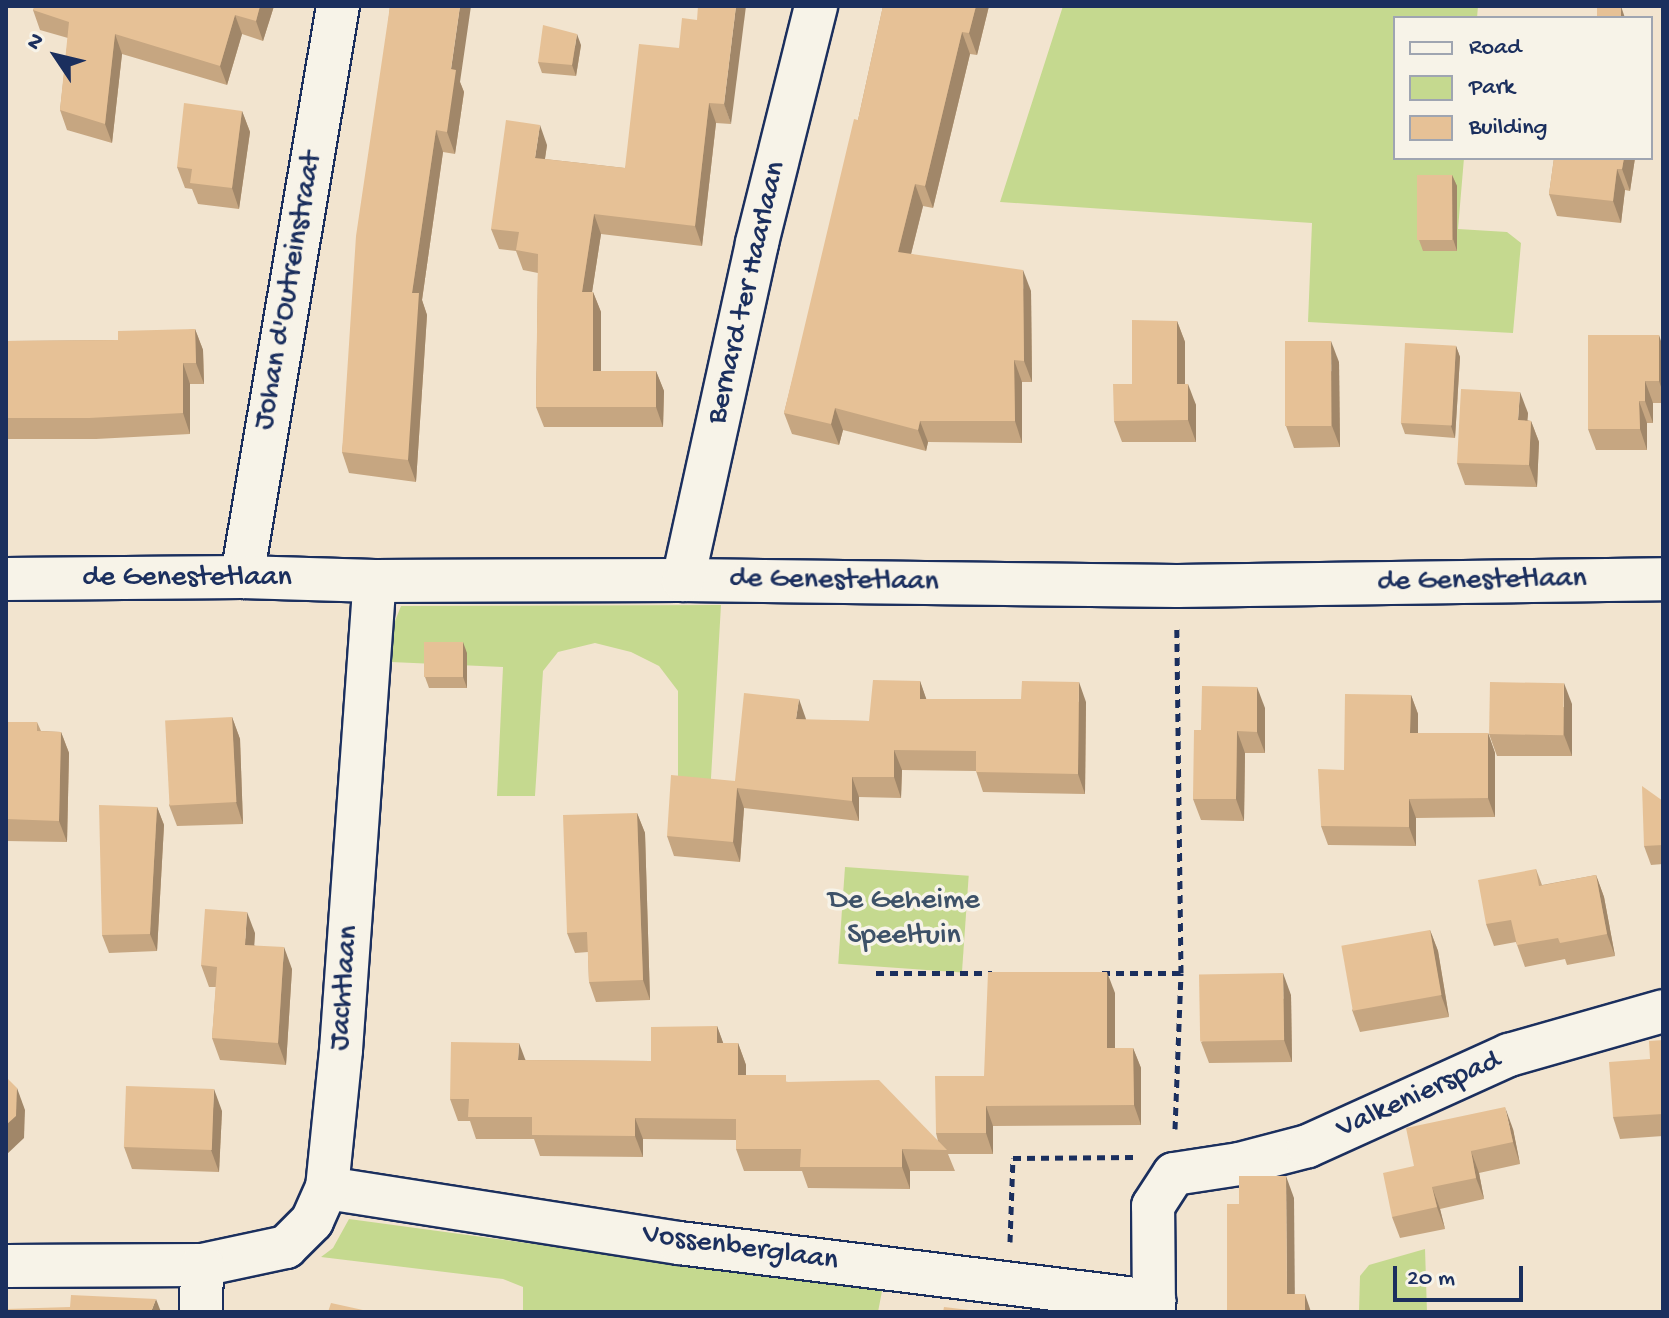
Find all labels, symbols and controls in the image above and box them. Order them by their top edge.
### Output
north arrow [16,16,96,96]
legend [1393,16,1653,160]
text: N [22,29,51,56]
text: Road [1469,34,1521,63]
text: Park [1469,74,1515,103]
text: Building [1469,114,1547,143]
street label: Johan d'Outreinstraat [248,149,332,433]
street label: Bernard ter Haarlaan [700,158,796,428]
street label: de Genestetlaan [82,561,292,597]
street label: de Genestetlaan [729,562,939,602]
street label: de Genestetlaan [1377,562,1587,602]
park label: De Geheime Speeltuin [828,884,980,954]
street label: Jachtlaan [324,924,368,1052]
street label: Valkenierspad [1331,1044,1507,1148]
street label: Vossenberglaan [640,1217,840,1281]
scale bar [1397,1250,1527,1300]
text: 20 m [1407,1265,1455,1294]

